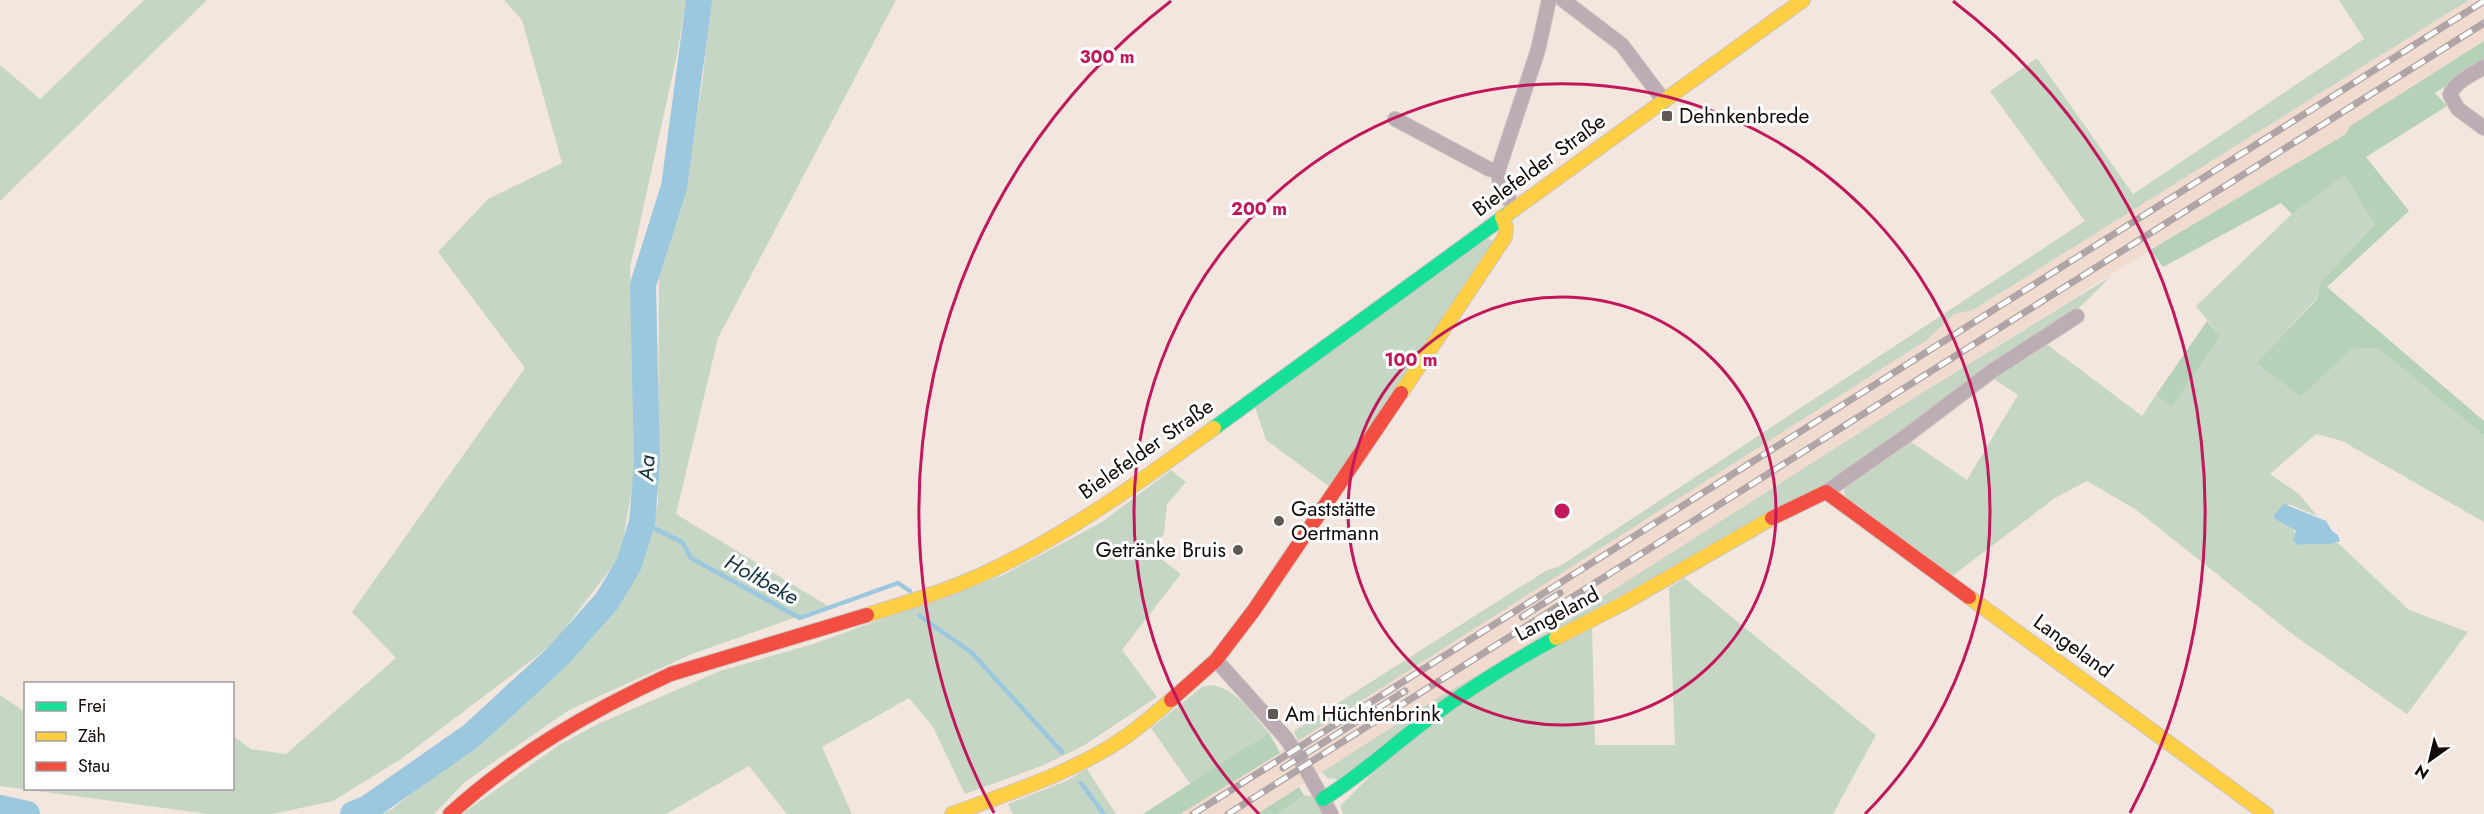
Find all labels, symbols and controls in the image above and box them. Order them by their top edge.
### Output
text: 300 m [1079,44,1135,70]
place label: Dehnkenbrede [1679,101,1810,131]
street label: Bielefelder Straße [1466,106,1612,224]
marker: Dehnkenbrede [1660,109,1674,123]
text: 200 m [1231,196,1287,222]
text: 100 m [1384,347,1438,373]
street label: Bielefelder Straße [1073,391,1220,507]
water label: Aa [629,454,663,483]
place label: Gaststätte Oertmann [1291,494,1379,548]
centre of rings [1552,501,1572,521]
marker: Gaststätte Oertmann [1272,514,1286,528]
place label: Getränke Bruis [1096,535,1226,565]
marker: Getränke Bruis [1231,543,1245,557]
water label: Holtbeke [719,546,805,612]
street label: Langeland [1510,579,1604,649]
street label: Langeland [2027,607,2119,685]
legend [24,682,234,790]
text: Frei [78,693,107,719]
place label: Am Hüchtenbrink [1285,699,1441,729]
marker: Am Hüchtenbrink [1266,707,1280,721]
text: Zäh [78,723,106,749]
north arrow [2400,730,2460,790]
text: Stau [78,753,110,779]
text: N [2410,759,2434,785]

